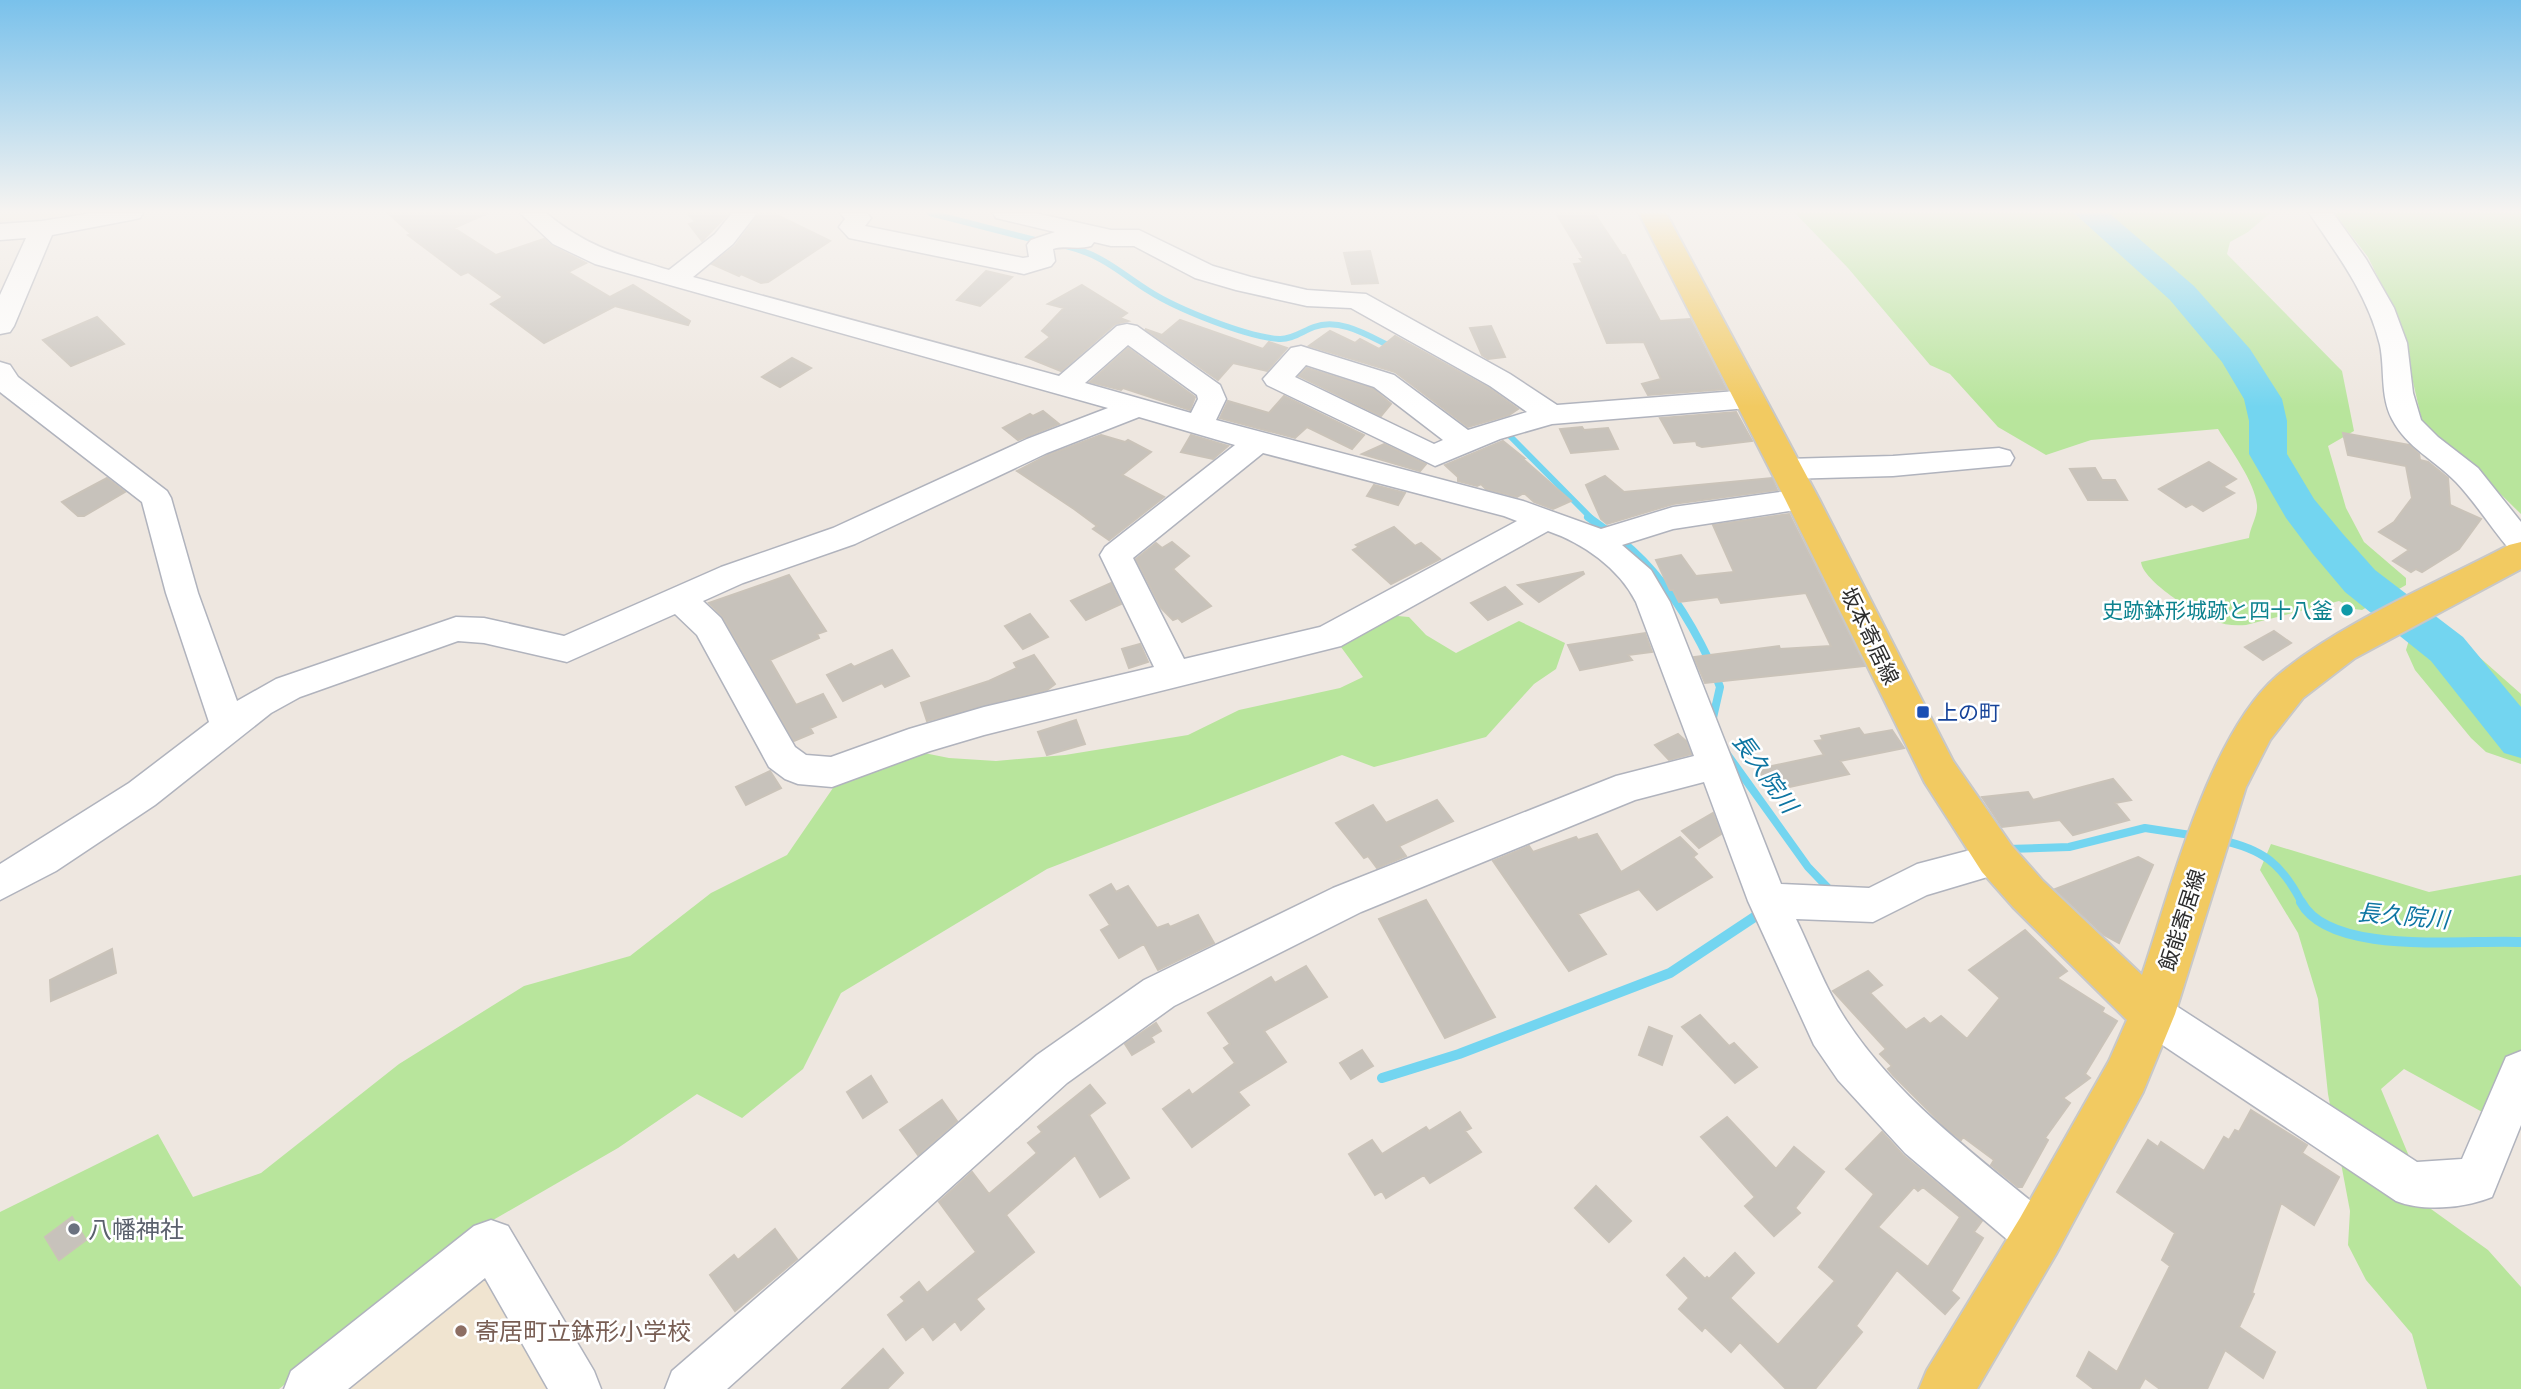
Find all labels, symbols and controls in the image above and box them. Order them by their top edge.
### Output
street label: 坂本寄居線 [1835,583,1905,689]
place label: 史跡鉢形城跡と四十八釜 [2102,597,2333,624]
marker: 史跡鉢形城跡と四十八釜 [2339,602,2355,618]
place label: 上の町 [1937,699,2000,726]
marker: 上の町 [1915,704,1931,720]
water label: 長久院川 [1726,727,1806,821]
street label: 飯能寄居線 [2153,866,2211,974]
water label: 長久院川 [2356,897,2453,935]
place label: 八幡神社 [88,1214,184,1245]
marker: 八幡神社 [66,1221,82,1237]
place label: 寄居町立鉢形小学校 [475,1316,691,1347]
marker: 寄居町立鉢形小学校 [453,1323,469,1339]

